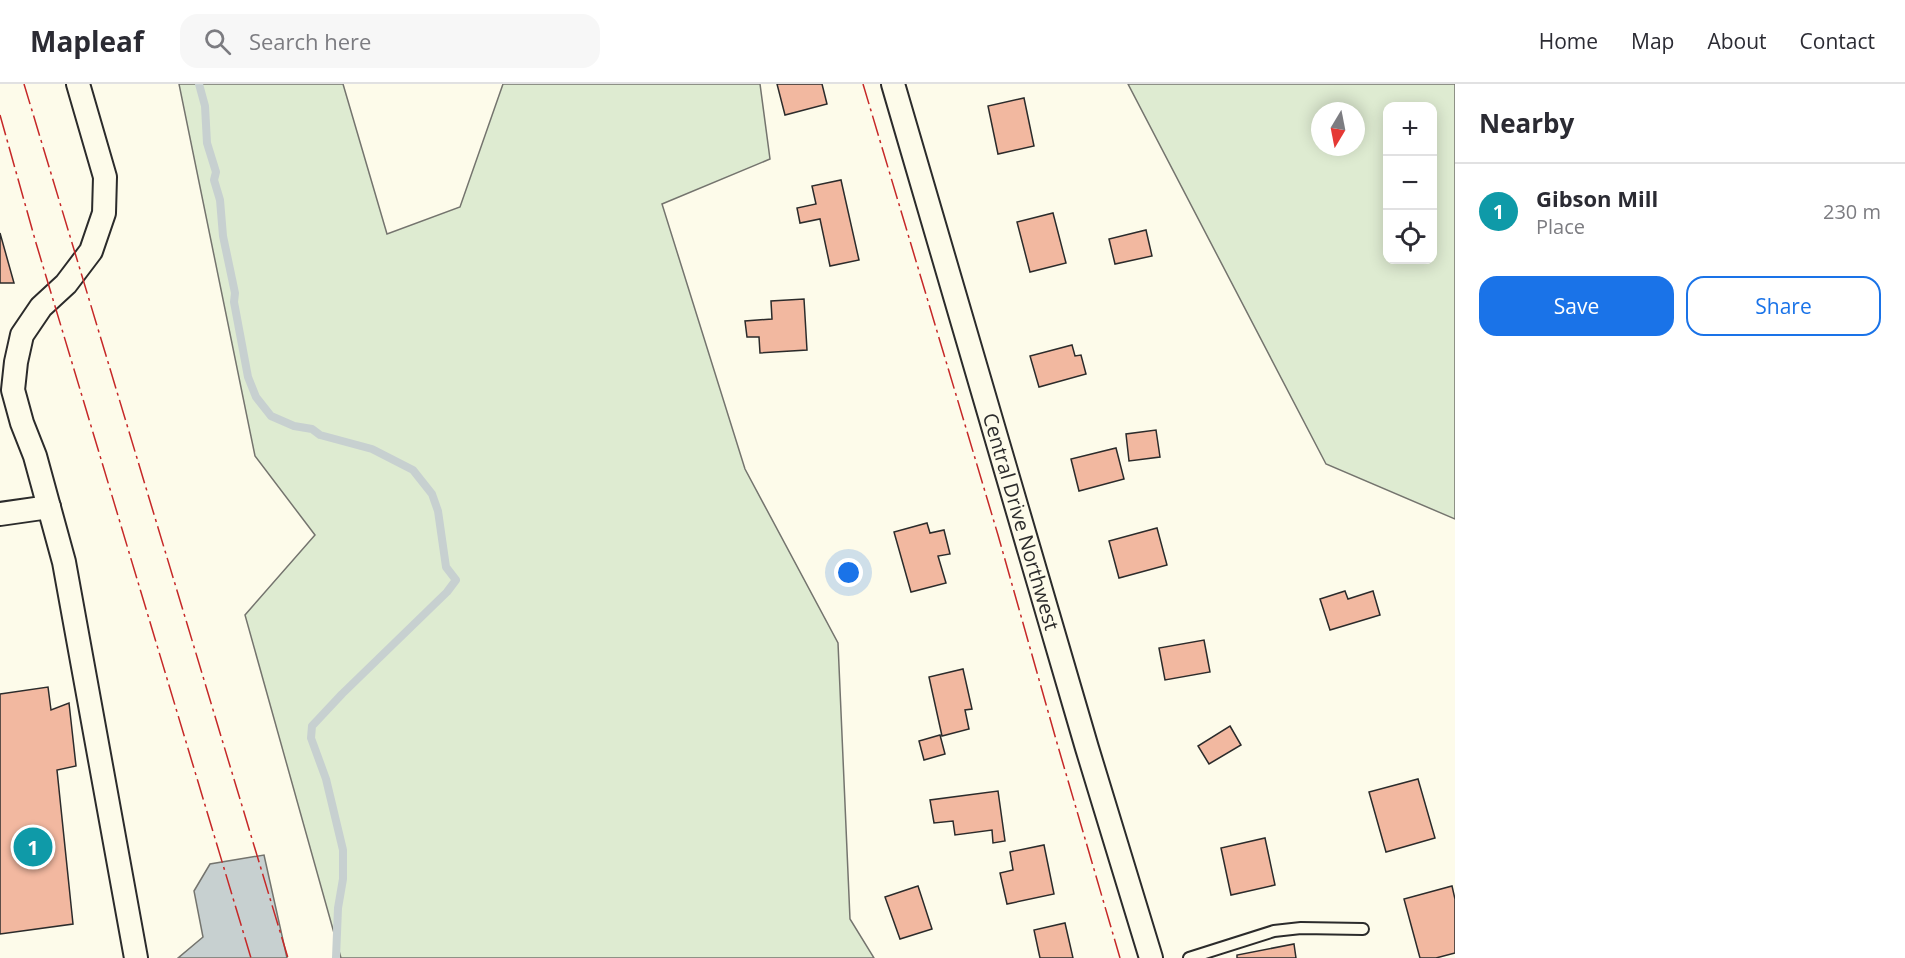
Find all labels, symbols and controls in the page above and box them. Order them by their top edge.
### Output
search box [180,14,600,68]
text: Mapleaf [30,22,144,60]
icon: search [201,25,234,58]
text: Search here [249,26,371,56]
text: Home [1539,27,1598,55]
text: Map [1631,27,1674,55]
text: About [1707,27,1767,55]
text: Contact [1800,27,1875,55]
north arrow [1311,102,1365,156]
map controls [1383,102,1437,264]
button: + [1383,102,1437,156]
text: Nearby [1479,105,1574,141]
button: − [1383,156,1437,210]
text: Gibson Mill [1536,183,1658,213]
text: 1 [1493,198,1504,225]
text: 230 m [1823,198,1881,225]
button: locate [1383,210,1437,264]
text: Place [1536,213,1585,240]
button: Save [1479,276,1674,336]
button: Share [1686,276,1881,336]
street label: Central Drive Northwest [977,410,1066,633]
your location [834,558,863,587]
pin: 1 [14,824,52,870]

